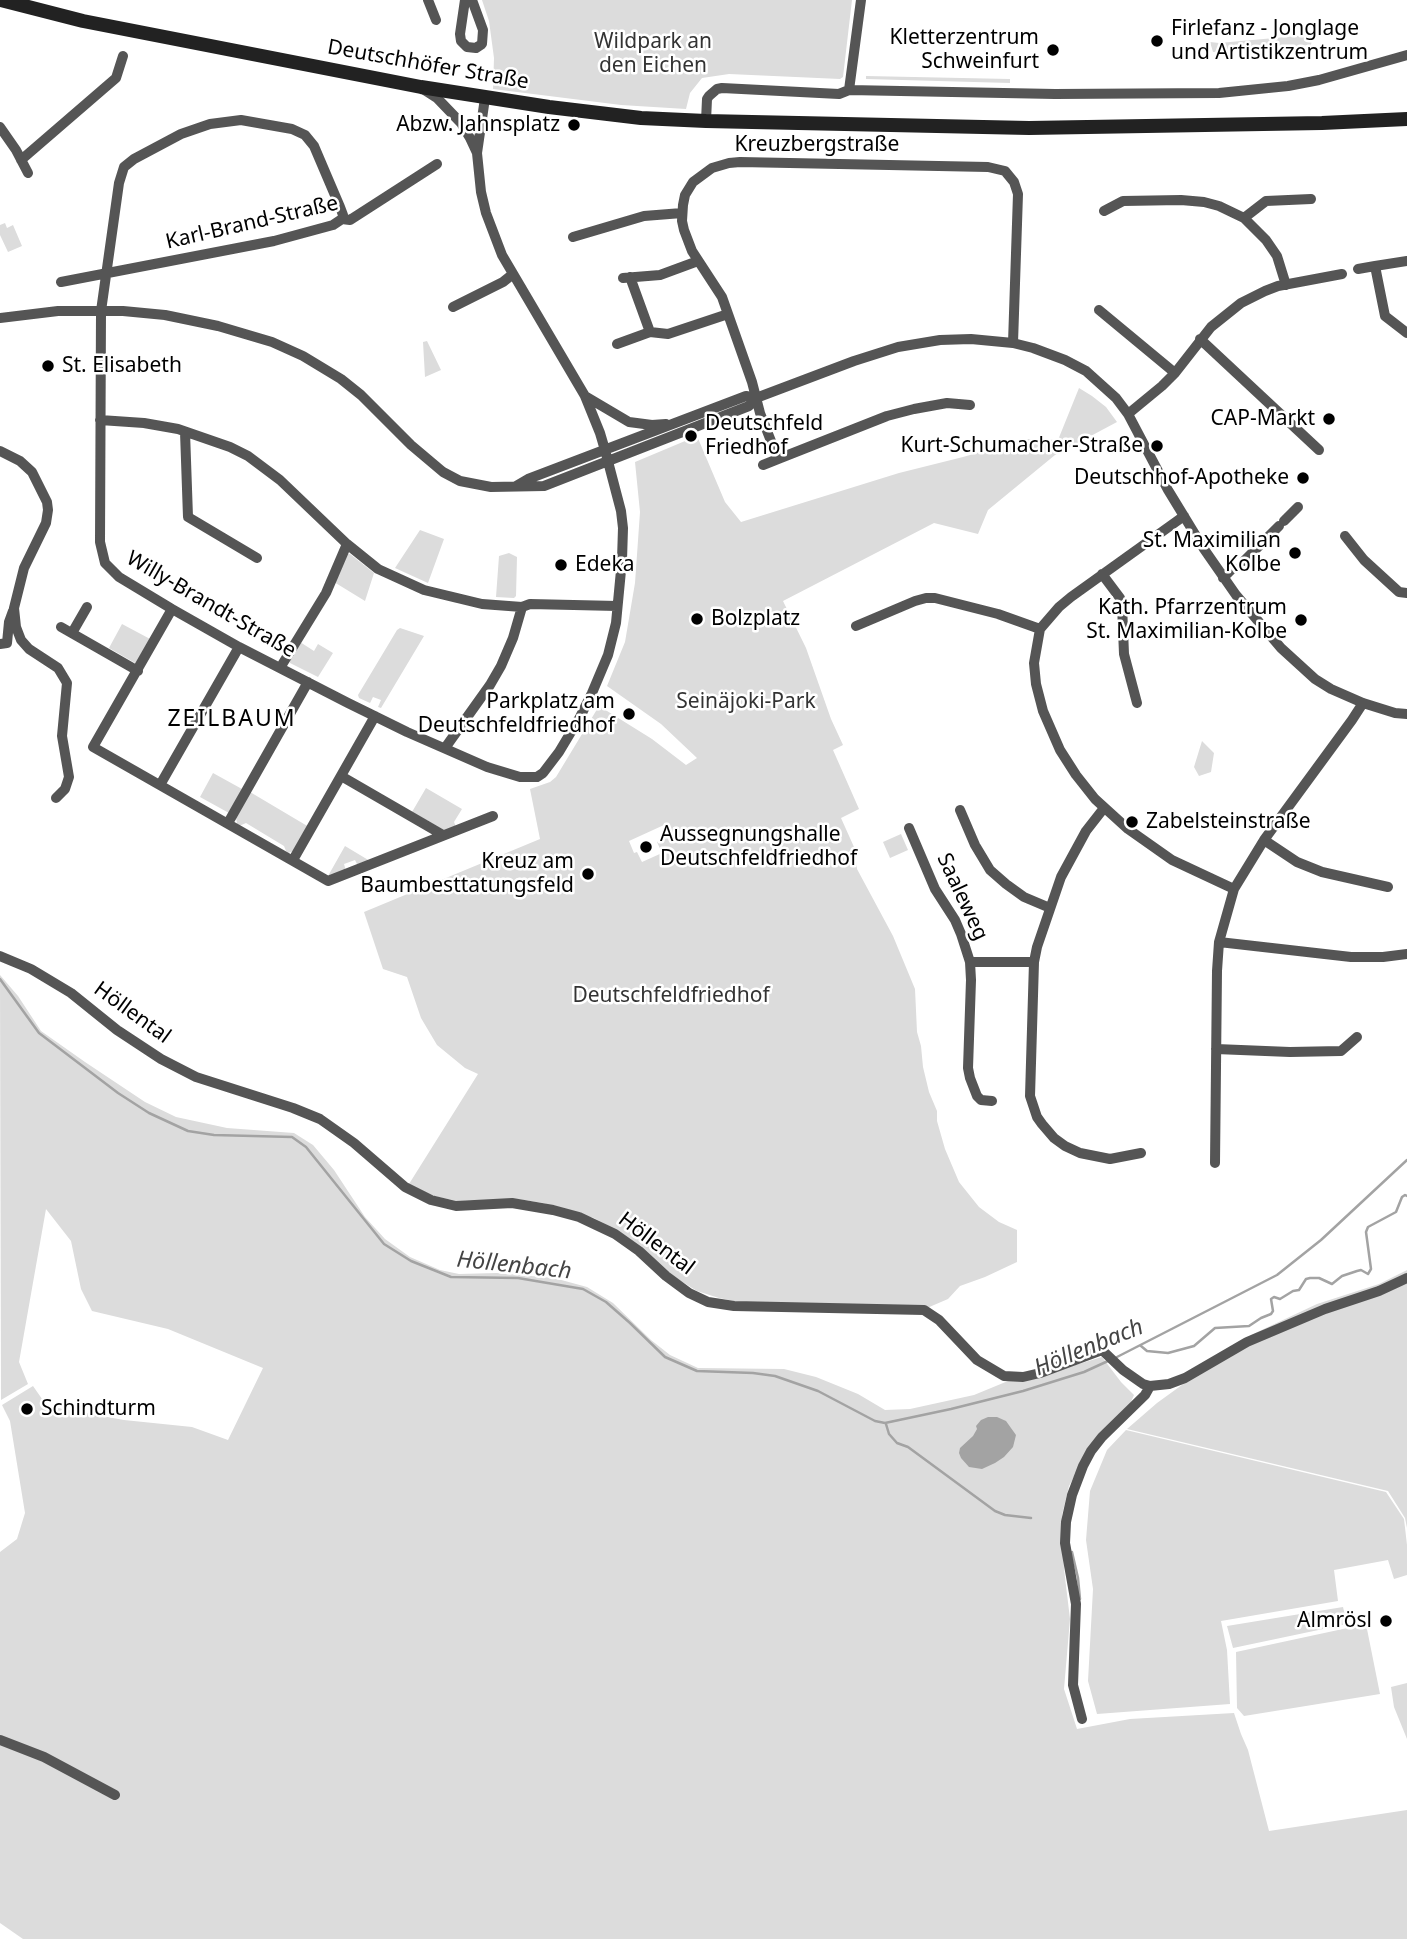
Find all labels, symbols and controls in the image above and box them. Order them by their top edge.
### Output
place label: Firlefanz - Jonglage und Artistikzentrum [1171,16,1368,66]
place label: Kletterzentrum Schweinfurt [890,25,1039,75]
park label: Wildpark an den Eichen [594,29,712,79]
marker: Firlefanz - Jonglage und Artistikzentrum [1149,33,1165,49]
street label: Deutschhöfer Straße [325,35,531,95]
marker: Kletterzentrum Schweinfurt [1045,42,1061,58]
place label: Abzw. Jahnsplatz [396,112,560,138]
marker: Abzw. Jahnsplatz [566,117,582,133]
street label: Kreuzbergstraße [735,132,899,158]
street label: Karl-Brand-Straße [163,191,341,255]
place label: St. Elisabeth [62,353,182,379]
marker: St. Elisabeth [40,358,56,374]
place label: CAP-Markt [1211,406,1315,432]
place label: Deutschfeld Friedhof [705,411,823,461]
marker: CAP-Markt [1321,411,1337,427]
marker: Deutschfeld Friedhof [683,428,699,444]
place label: Kurt-Schumacher-Straße [900,433,1143,459]
marker: Kurt-Schumacher-Straße [1149,438,1165,454]
place label: Deutschhof-Apotheke [1074,465,1289,491]
marker: Deutschhof-Apotheke [1295,470,1311,486]
place label: St. Maximilian Kolbe [1143,528,1281,578]
marker: St. Maximilian Kolbe [1287,545,1303,561]
street label: Willy-Brandt-Straße [122,546,300,664]
place label: Edeka [575,552,634,578]
marker: Edeka [553,557,569,573]
place label: Kath. Pfarrzentrum St. Maximilian-Kolbe [1086,595,1287,645]
place label: Bolzplatz [711,606,800,632]
marker: Bolzplatz [689,611,705,627]
marker: Kath. Pfarrzentrum St. Maximilian-Kolbe [1293,612,1309,628]
place label: Parkplatz am Deutschfeldfriedhof [418,689,615,739]
park label: Seinäjoki-Park [676,689,816,715]
district label: ZEILBAUM [168,705,296,733]
marker: Parkplatz am Deutschfeldfriedhof [621,706,637,722]
place label: Zabelsteinstraße [1146,809,1311,835]
marker: Zabelsteinstraße [1124,814,1140,830]
place label: Aussegnungshalle Deutschfeldfriedhof [660,822,857,872]
marker: Aussegnungshalle Deutschfeldfriedhof [638,839,654,855]
place label: Kreuz am Baumbesttatungsfeld [360,849,574,899]
street label: Saaleweg [931,849,993,945]
marker: Kreuz am Baumbesttatungsfeld [580,866,596,882]
street label: Höllental [89,977,175,1049]
park label: Deutschfeldfriedhof [572,983,770,1009]
street label: Höllental [613,1207,699,1281]
water label: Höllenbach [455,1246,573,1286]
water label: Höllenbach [1030,1314,1148,1382]
place label: Schindturm [41,1396,156,1422]
marker: Schindturm [19,1401,35,1417]
place label: Almrösl [1297,1608,1372,1634]
marker: Almrösl [1378,1613,1394,1629]

